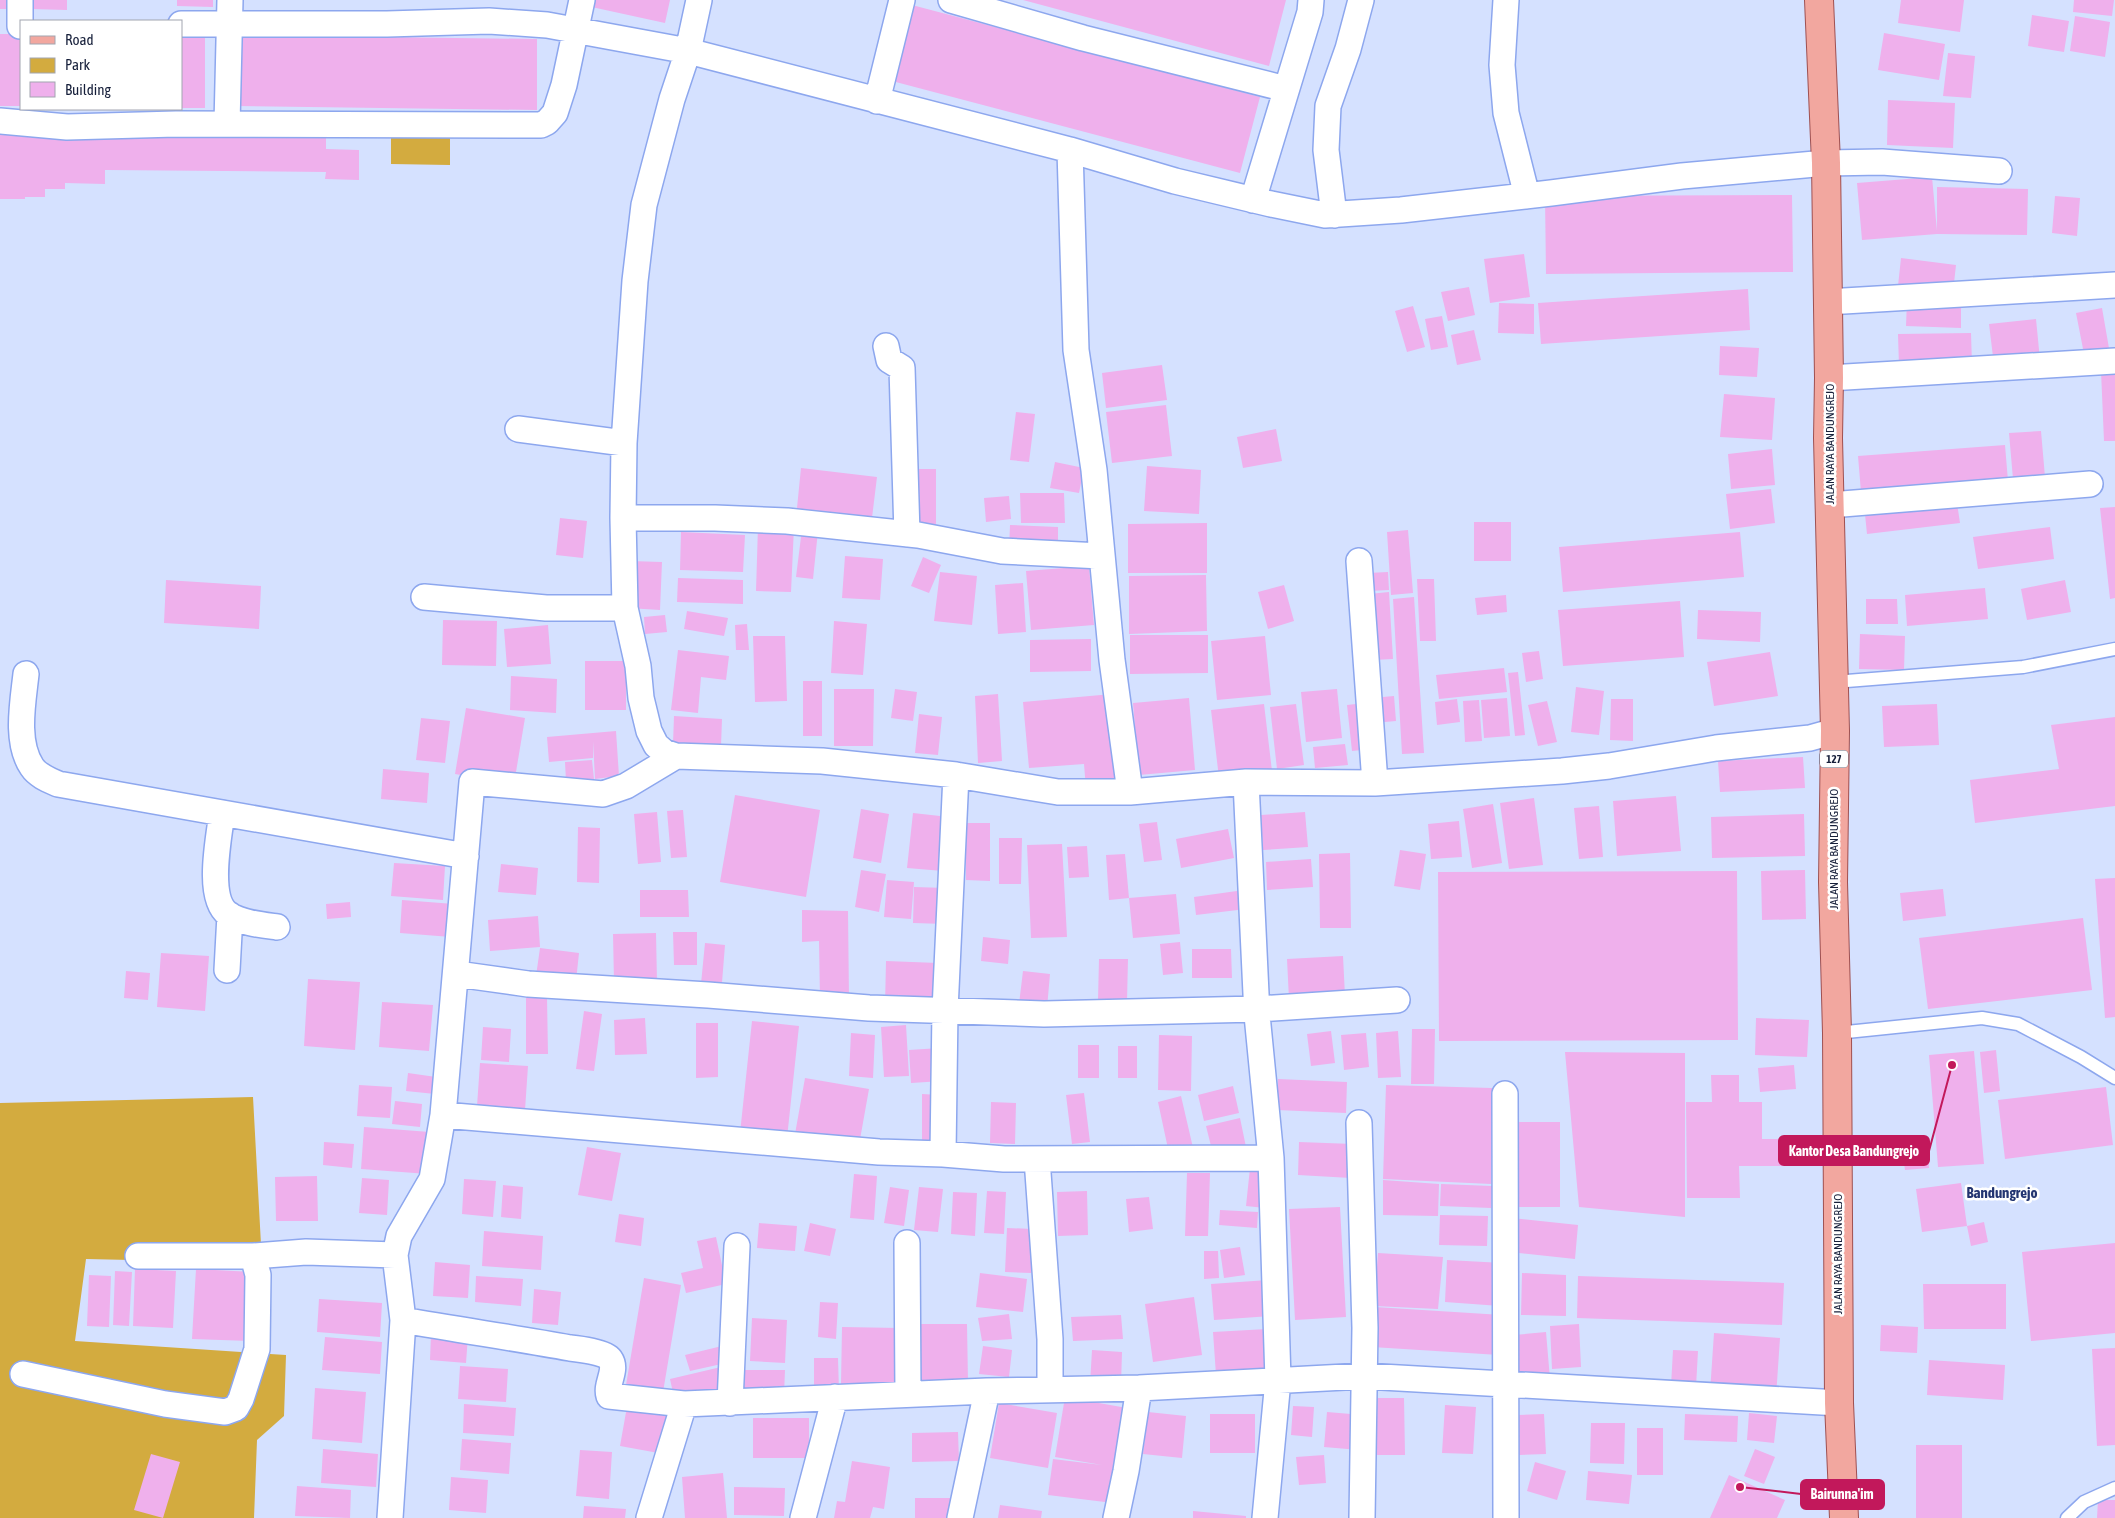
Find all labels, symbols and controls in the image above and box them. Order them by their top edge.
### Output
legend [20,20,182,110]
text: Road [65,31,94,48]
text: Park [65,56,90,73]
text: Building [65,81,111,98]
street label: JALAN RAYA BANDUNGREJO [1823,384,1837,504]
road number: 127 [1820,751,1848,768]
street label: JALAN RAYA BANDUNGREJO [1827,789,1841,909]
callout: Kantor Desa Bandungrejo [1779,1136,1929,1165]
text: Kantor Desa Bandungrejo [1789,1143,1920,1159]
district label: Bandungrejo [1966,1184,2038,1201]
street label: JALAN RAYA BANDUNGREJO [1831,1194,1845,1314]
callout: Bairunna'im [1801,1480,1884,1509]
text: Bairunna'im [1811,1486,1873,1502]

